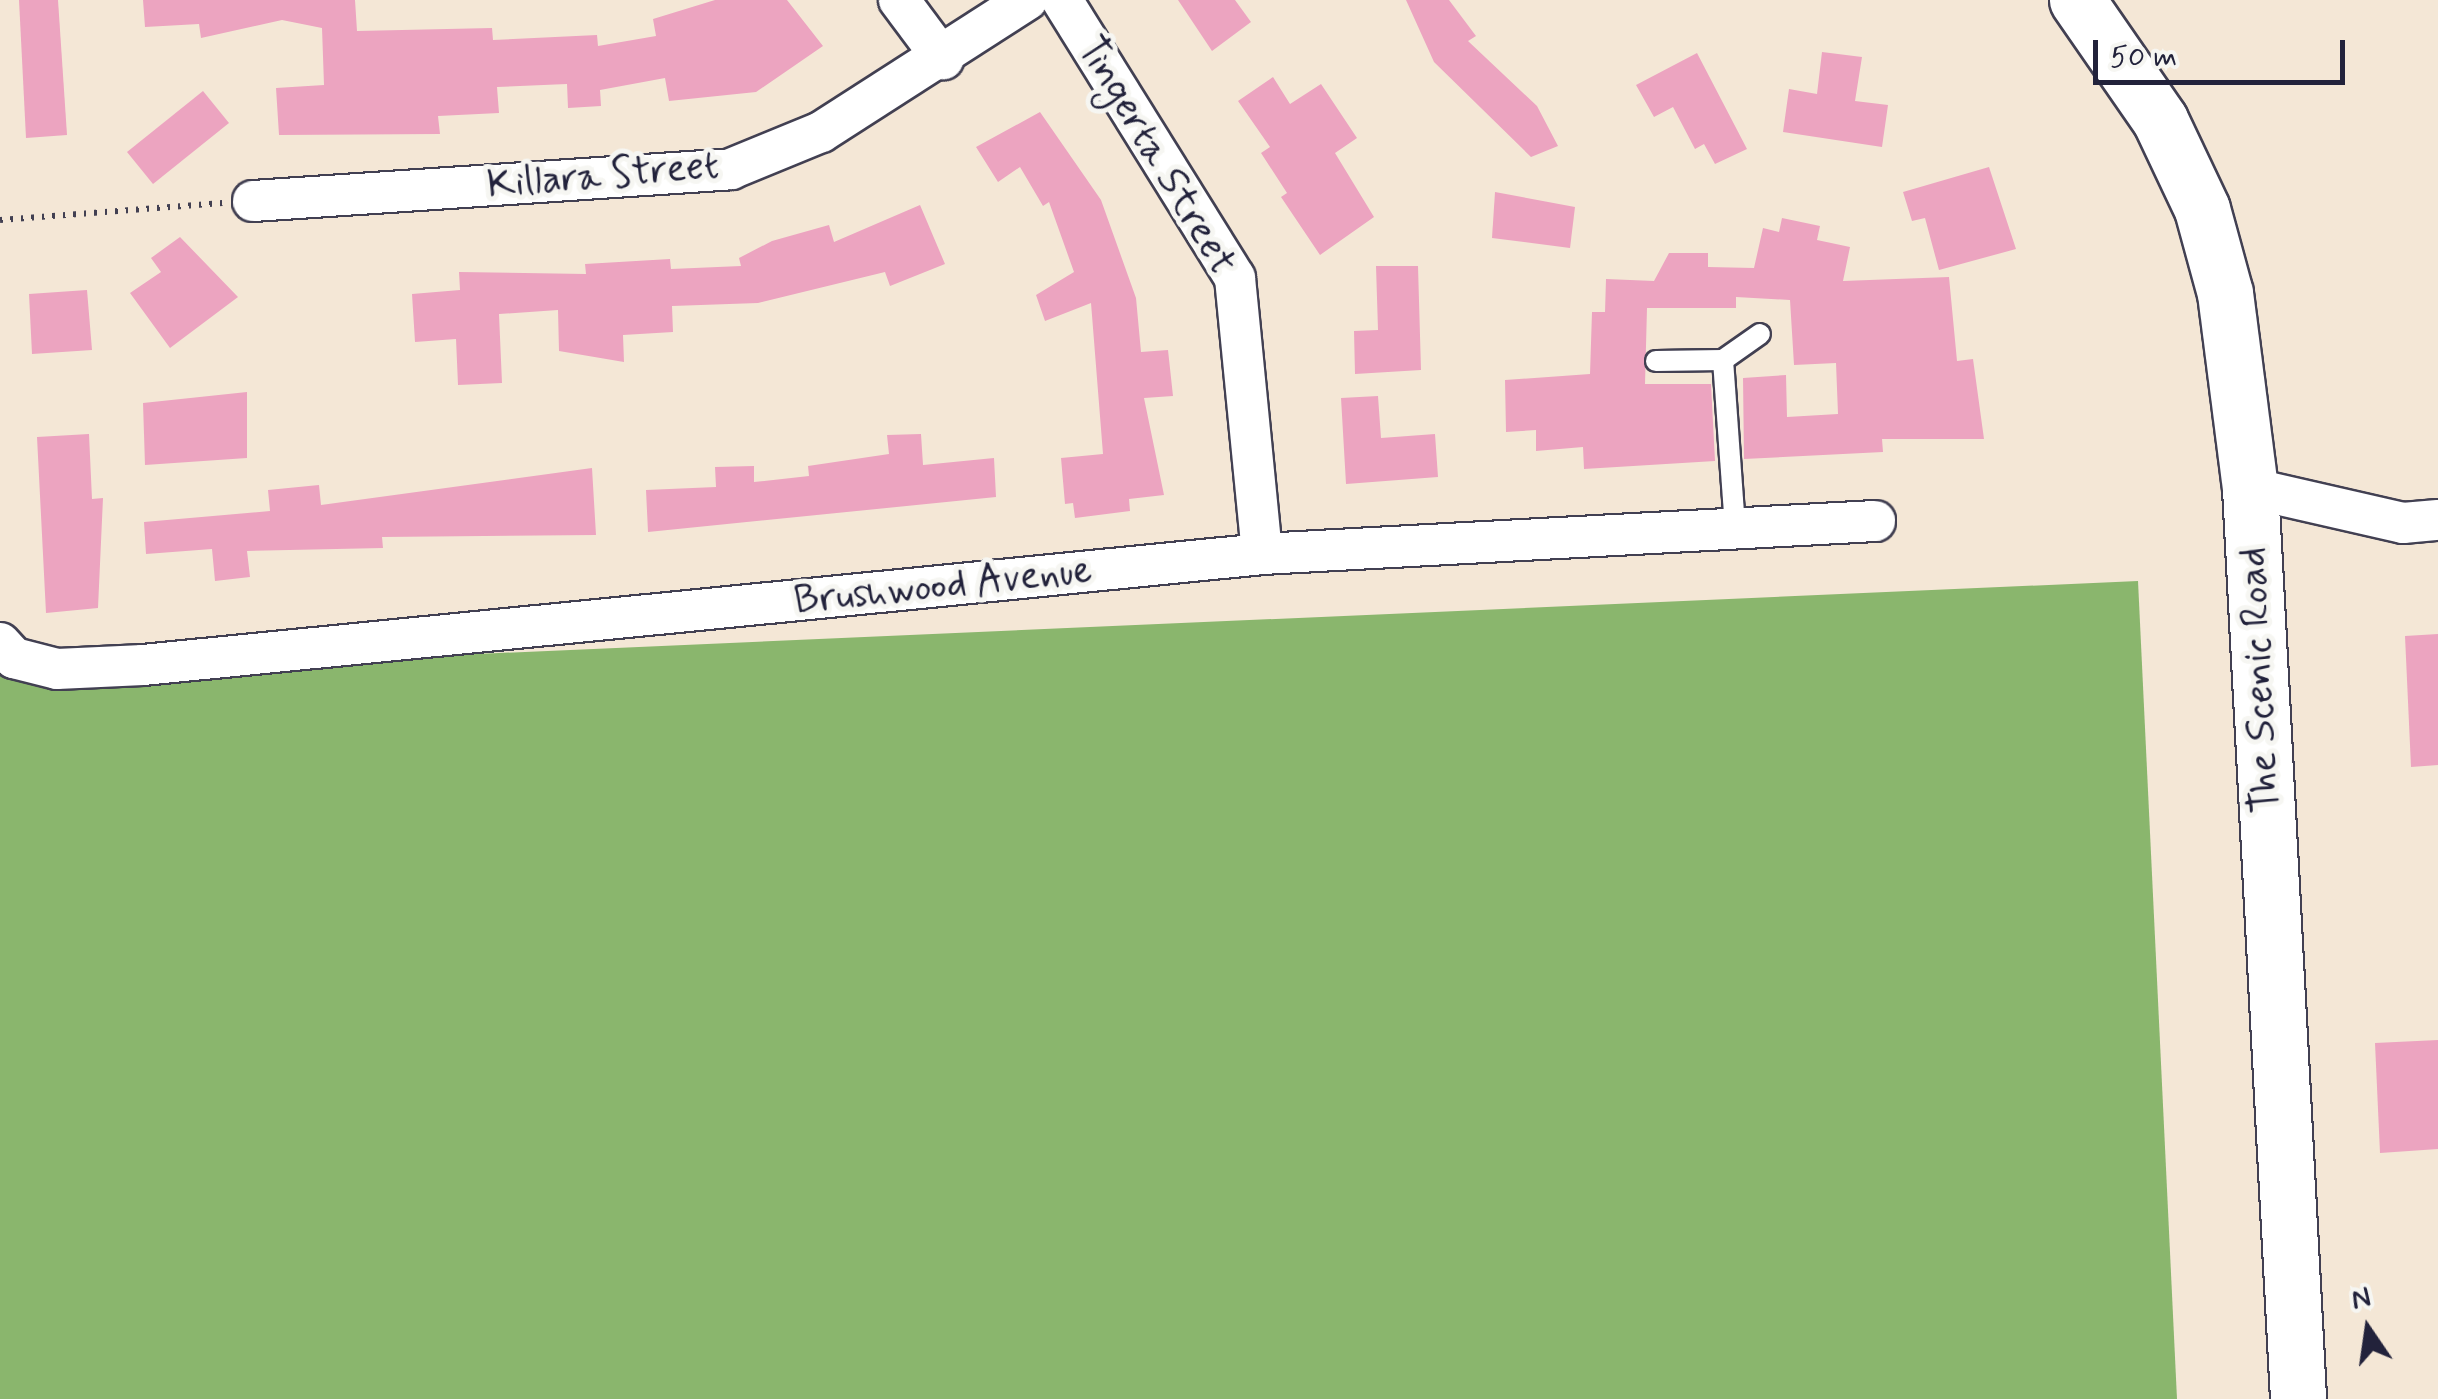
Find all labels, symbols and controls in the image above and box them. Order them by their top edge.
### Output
scale bar [2098,20,2350,82]
street label: Tingerta Street [1066,29,1246,283]
text: 50 m [2110,38,2177,77]
street label: Killara Street [482,142,724,210]
street label: The Scenic Road [2229,539,2291,821]
street label: Brushwood Avenue [787,546,1099,626]
north arrow [2318,1279,2418,1379]
text: N [2348,1279,2374,1319]

